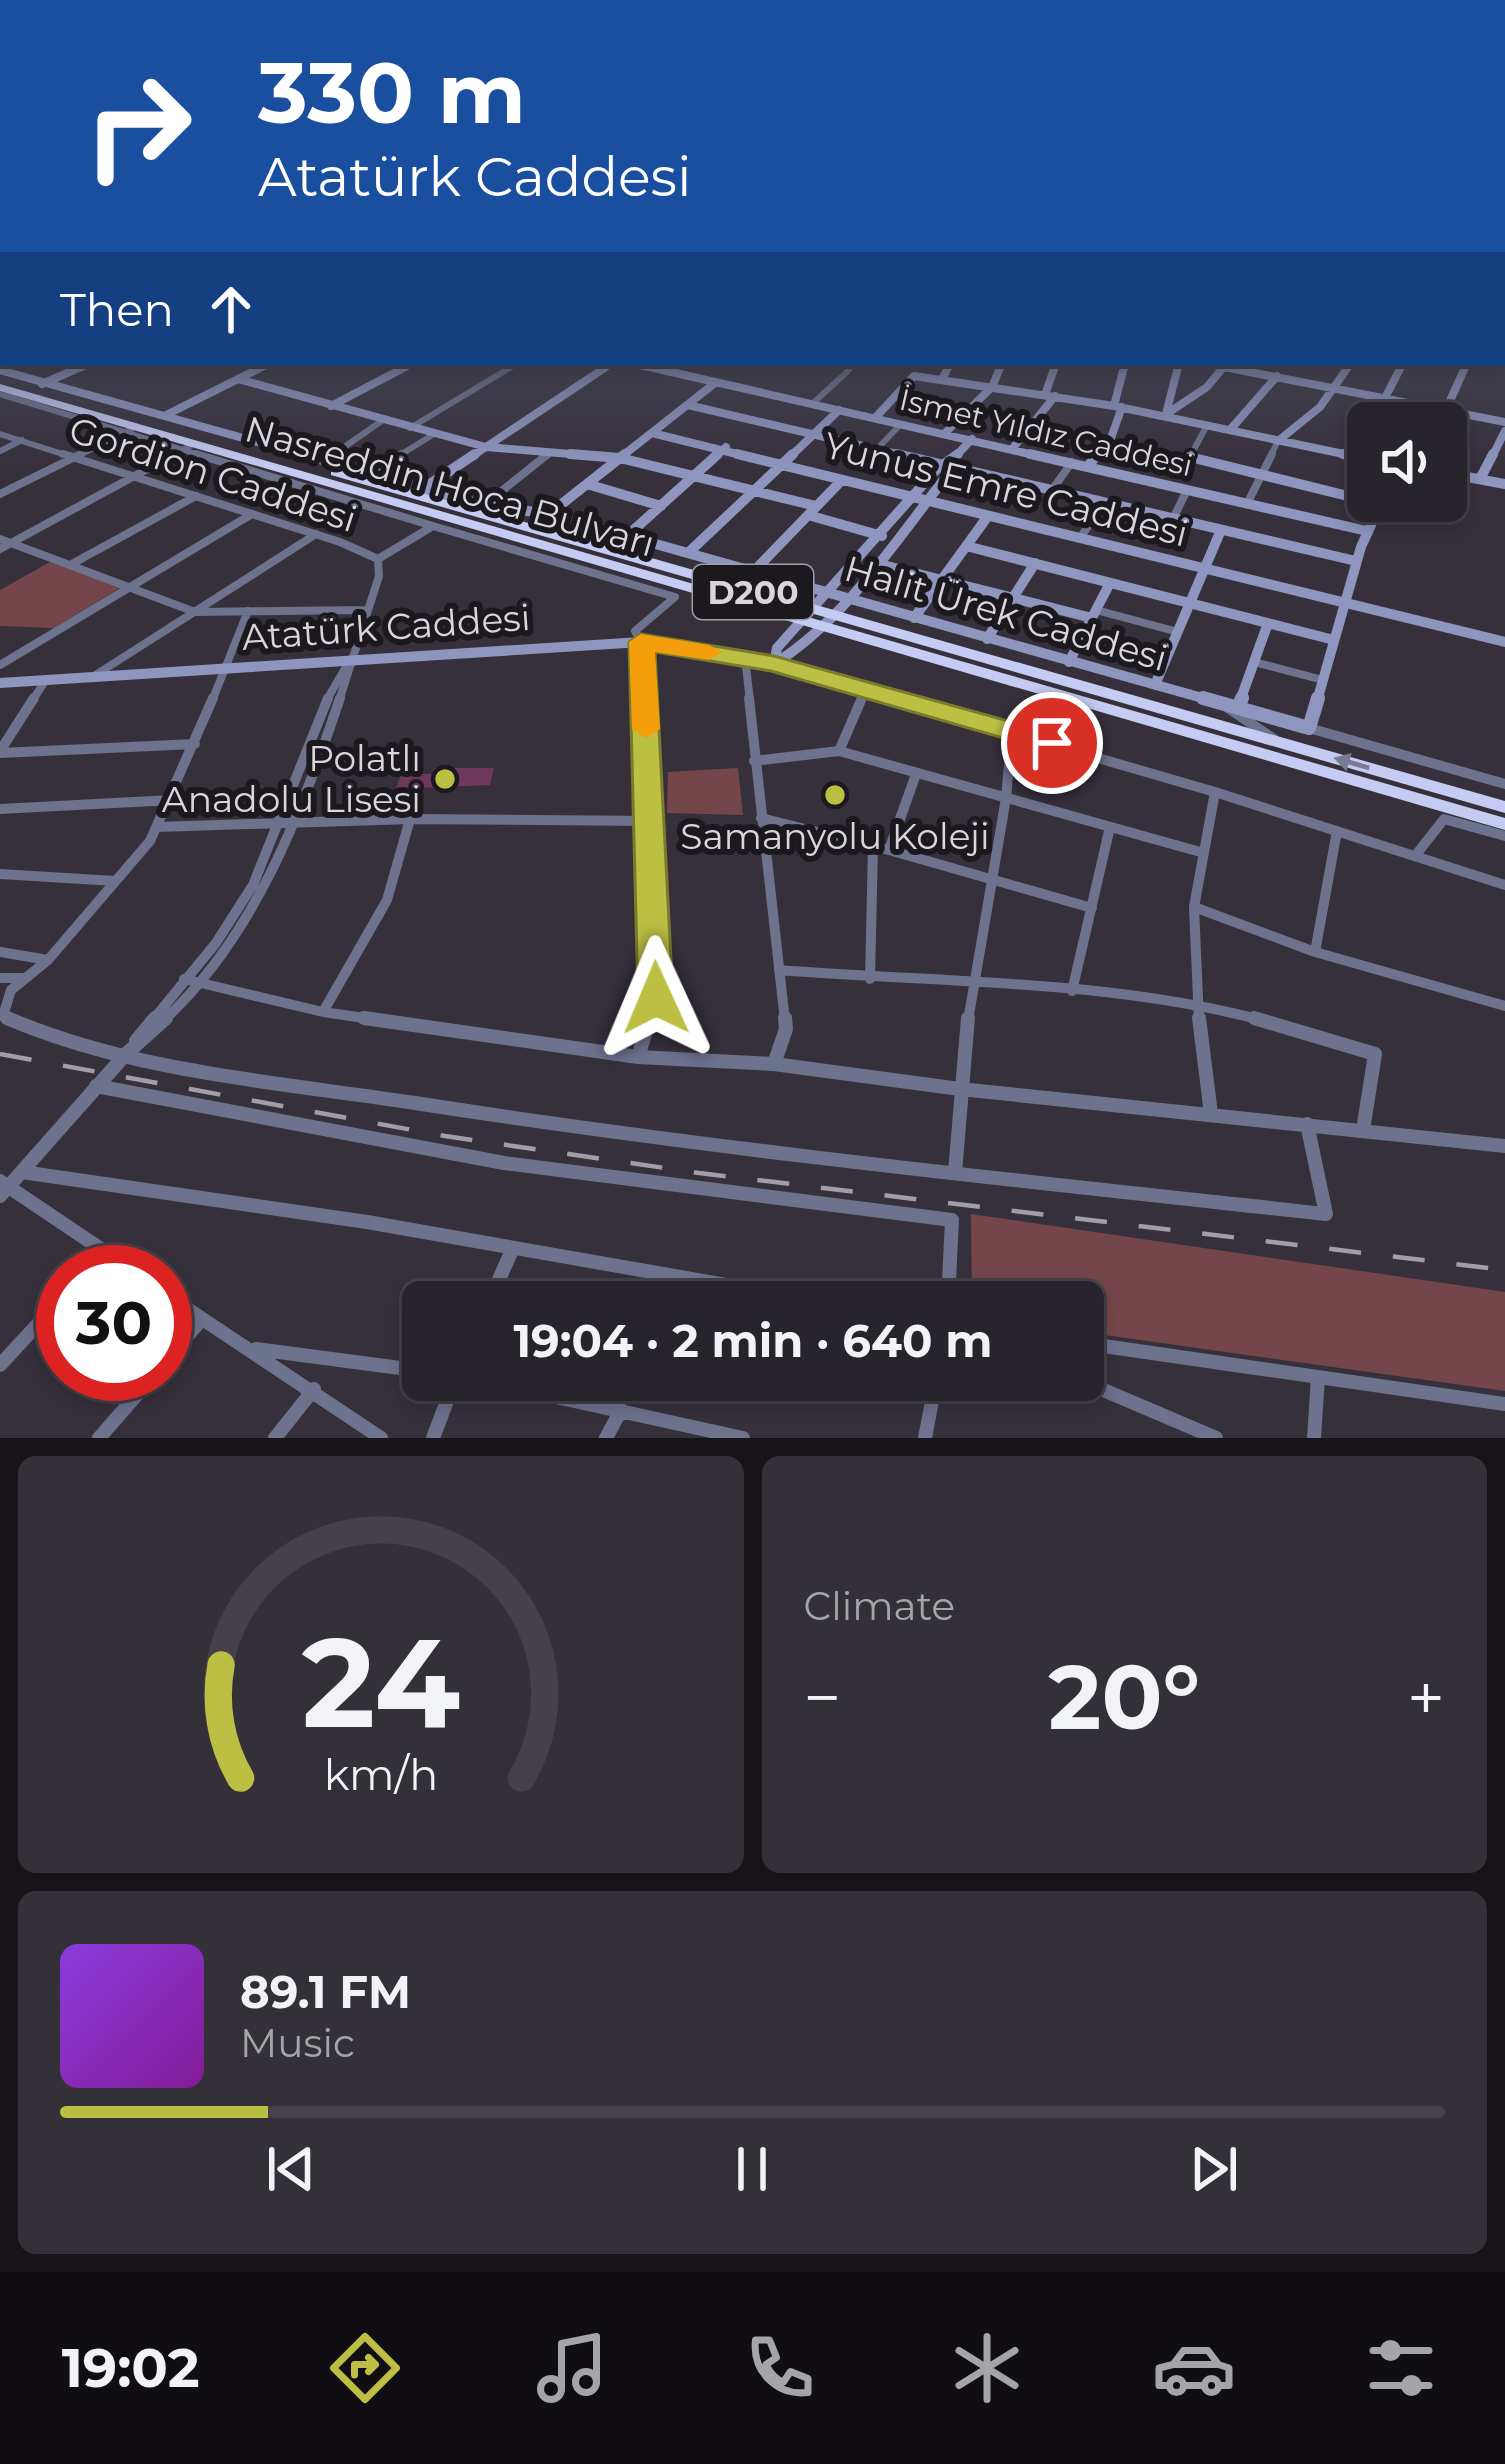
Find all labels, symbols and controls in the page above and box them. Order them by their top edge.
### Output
text: 330 m [258,42,526,144]
icon: right [60,48,216,204]
text: Atatürk Caddesi [258,144,692,210]
icon: ahead [198,276,264,342]
text: Then [60,282,174,337]
street label: İsmet Yıldız Caddesi [896,381,1196,484]
map controls [1347,402,1467,522]
button: sound [1347,402,1467,522]
street label: Nasreddin Hoca Bulvarı [240,406,660,566]
street label: Gordion Caddesi [64,407,362,541]
street label: Yunus Emre Caddesi [820,423,1192,555]
street label: Halit Ürek Caddesi [840,546,1172,680]
road number: D200 [693,565,813,619]
street label: Atatürk Caddesi [240,595,532,659]
pin [1001,692,1103,794]
icon: arrive [1019,710,1085,776]
place label: Polatlı Anadolu Lisesi [162,736,421,821]
one-way arrow [1333,753,1370,771]
marker: Polatlı Anadolu Lisesi [432,766,458,792]
marker: Samanyolu Koleji [822,782,848,808]
place label: Samanyolu Koleji [680,814,990,858]
position arrow [593,935,719,1061]
speed limit sign: 30 [36,1245,192,1401]
text: 19:04 · 2 min · 640 m [513,1313,993,1368]
text: Climate [804,1582,955,1630]
text: 24 [302,1606,460,1758]
text: 20° [1048,1642,1200,1752]
text: − [804,1657,841,1738]
text: + [1407,1657,1445,1738]
text: km/h [324,1747,438,1800]
text: 89.1 FM [240,1964,411,2019]
text: Music [240,2019,355,2067]
icon: previous [258,2136,324,2202]
icon: pause [719,2136,785,2202]
icon: next [1181,2136,1247,2202]
icon: directions [323,2326,407,2410]
icon: music [530,2326,614,2410]
icon: phone [738,2326,822,2410]
icon: climate [945,2326,1029,2410]
icon: car [1152,2326,1236,2410]
icon: filters [1359,2326,1443,2410]
text: 19:02 [62,2335,200,2401]

